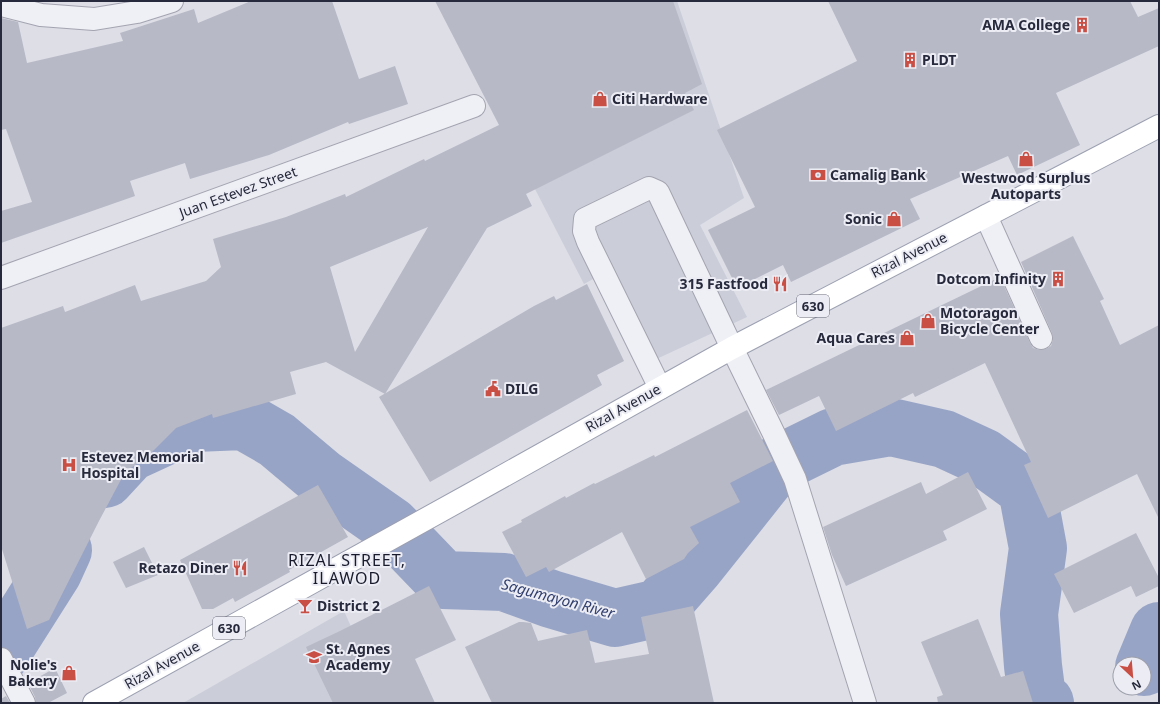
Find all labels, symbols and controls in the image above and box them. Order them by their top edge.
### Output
place label: AMA College [982,15,1070,34]
building icon: AMA College [1073,16,1091,34]
place label: PLDT [922,50,956,69]
building icon: PLDT [901,51,919,69]
place label: Citi Hardware [612,89,708,108]
shop icon: Citi Hardware [591,90,609,108]
shop icon: Westwood Surplus Autoparts [1017,150,1035,168]
street label: Juan Estevez Street [174,161,299,222]
place label: Camalig Bank [830,165,926,184]
bank icon: Camalig Bank [809,166,827,184]
place label: Westwood Surplus Autoparts [962,168,1090,203]
place label: Sonic [845,209,882,228]
shop icon: Sonic [885,210,903,228]
street label: Rizal Avenue [867,227,950,282]
place label: Dotcom Infinity [936,269,1046,288]
building icon: Dotcom Infinity [1049,270,1067,288]
place label: 315 Fastfood [679,274,768,293]
restaurant icon: 315 Fastfood [771,275,789,293]
road number: 630 [797,295,829,317]
place label: Motoragon Bicycle Center [940,303,1040,338]
shop icon: Motoragon Bicycle Center [919,312,937,330]
place label: Aqua Cares [817,328,895,347]
shop icon: Aqua Cares [898,329,916,347]
place label: DILG [505,379,538,398]
street label: Rizal Avenue [582,379,664,436]
public building icon: DILG [484,380,502,398]
place label: Estevez Memorial Hospital [81,447,204,482]
hospital icon: Estevez Memorial Hospital [60,456,78,474]
district label: RIZAL STREET, ILAWOD [288,549,406,589]
place label: Retazo Diner [139,558,229,577]
restaurant icon: Retazo Diner [231,559,249,577]
water label: Sagumayon River [500,573,618,623]
place label: District 2 [317,596,380,615]
bar icon: District 2 [296,597,314,615]
road number: 630 [213,617,245,639]
street label: Rizal Avenue [121,636,203,693]
place label: St. Agnes Academy [326,639,390,674]
school or university icon: St. Agnes Academy [305,648,323,666]
place label: Nolie's Bakery [8,655,57,690]
north arrow [1112,656,1152,696]
shop icon: Nolie's Bakery [60,664,78,682]
text: N [1129,677,1144,694]

